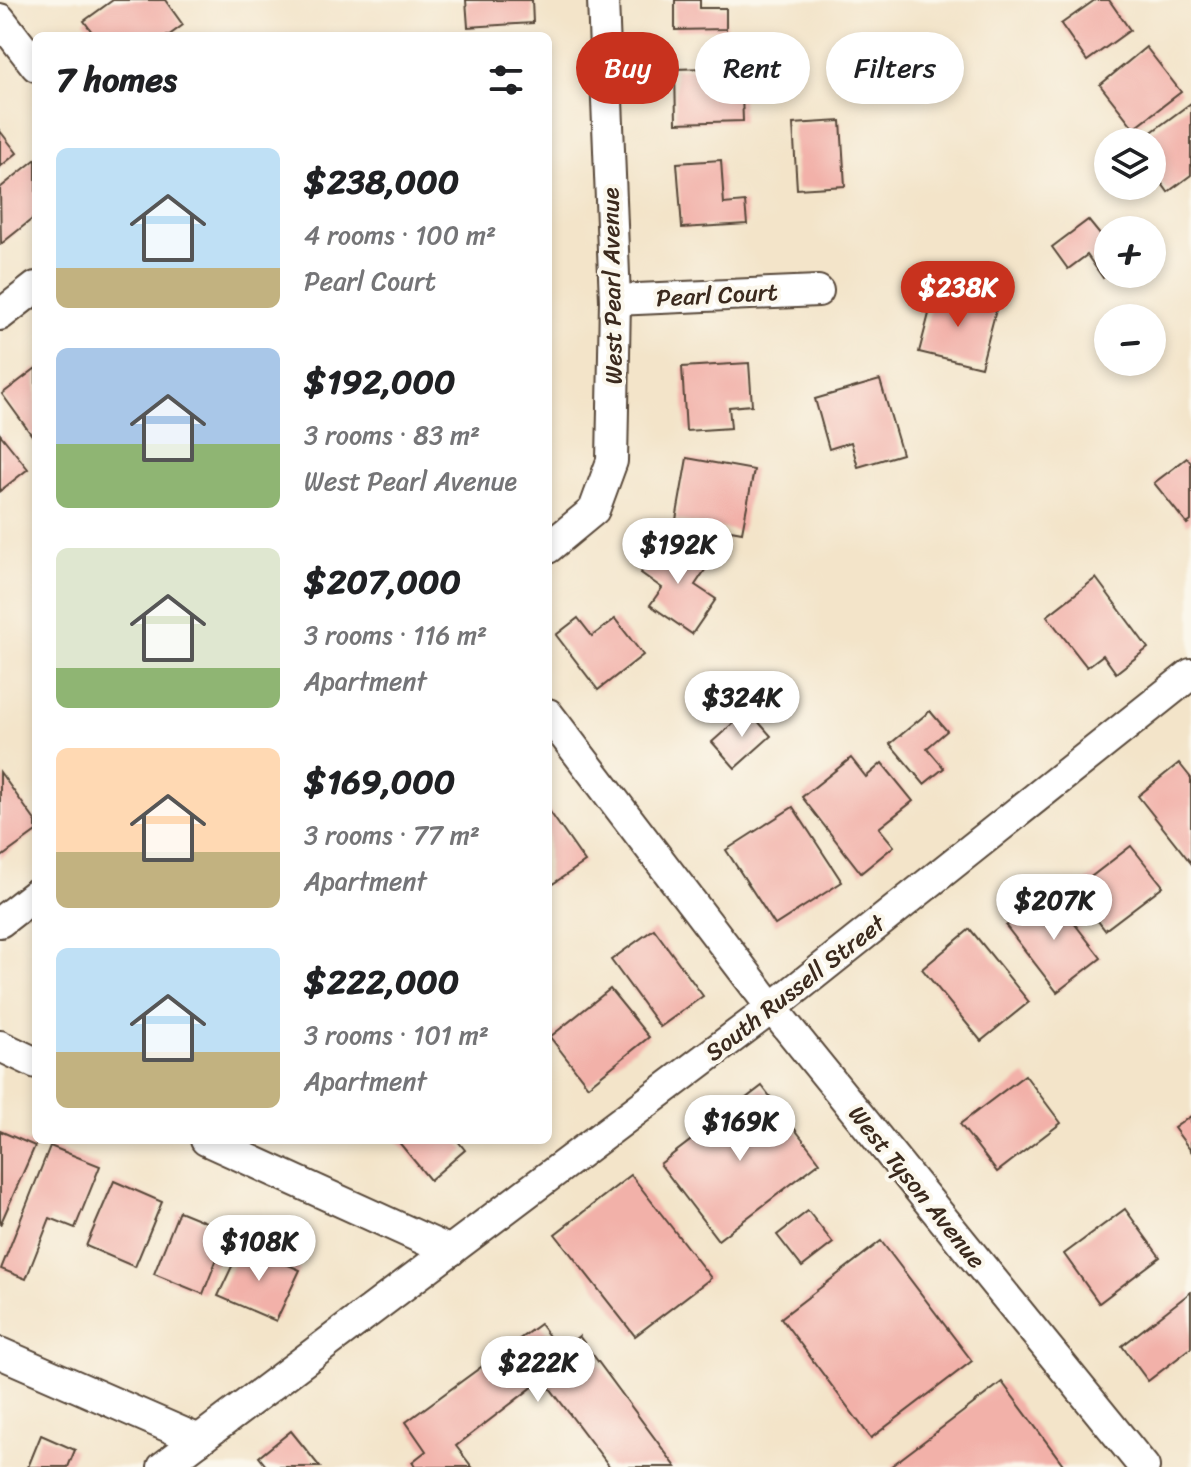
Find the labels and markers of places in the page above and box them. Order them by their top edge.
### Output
pin: $238K [902,261,1014,329]
pin: $192K [622,518,734,586]
pin: $324K [686,671,798,739]
pin: $207K [998,874,1110,942]
pin: $169K [684,1095,796,1163]
pin: $108K [203,1215,315,1283]
pin: $222K [482,1336,594,1404]

